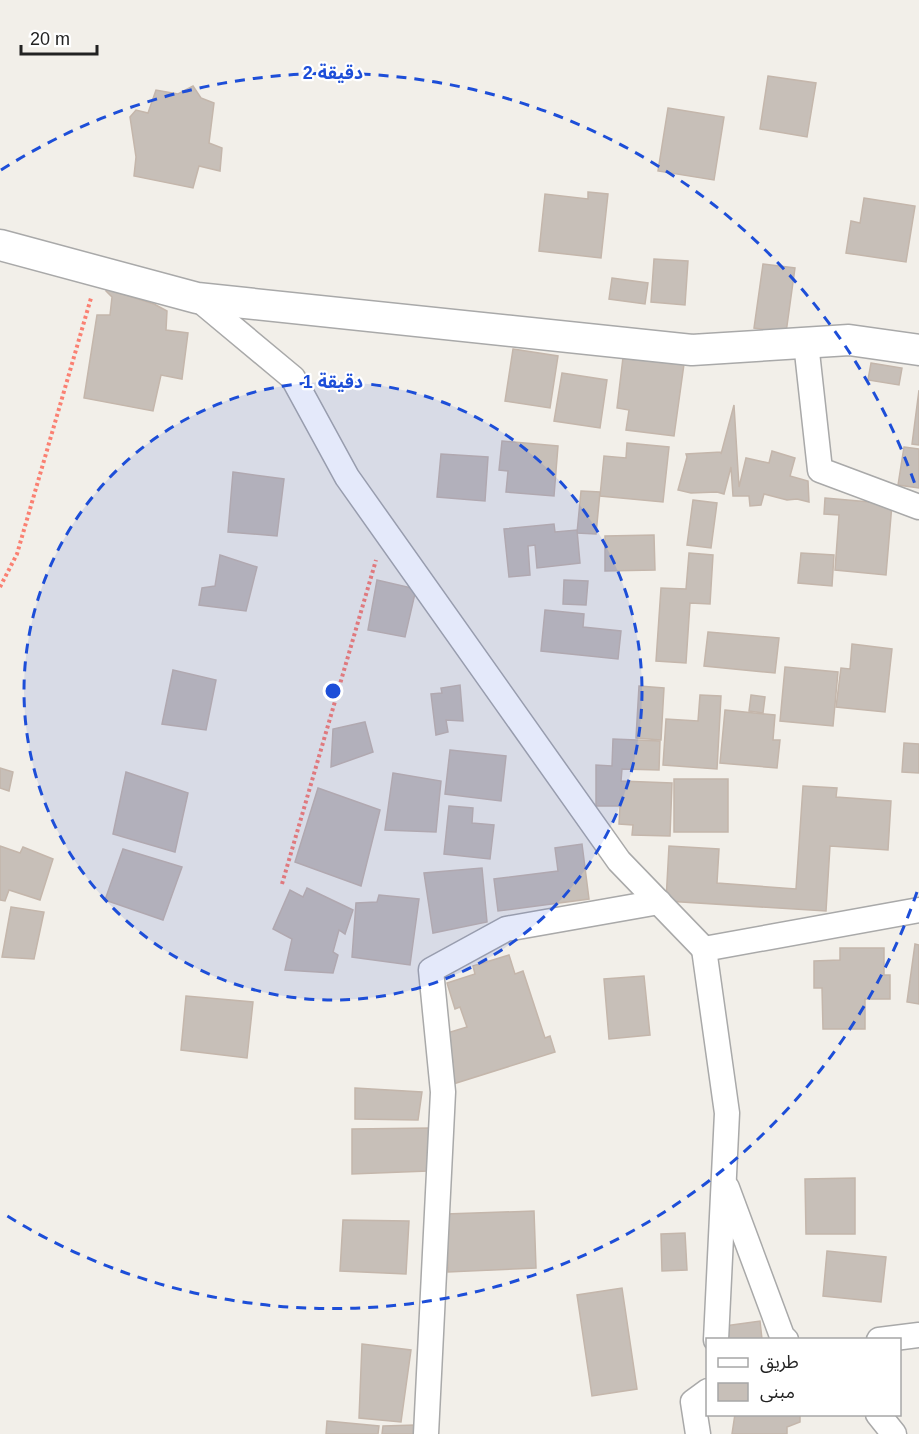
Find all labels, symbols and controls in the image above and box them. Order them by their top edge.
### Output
scale bar [21,18,98,56]
text: 20 m [30,29,70,49]
text: 2 دقيقة [303,63,363,83]
text: 1 دقيقة [303,372,363,392]
centre of rings [323,681,343,701]
legend [706,1338,901,1416]
text: طريق [760,1352,799,1373]
text: مبنى [760,1382,795,1403]

